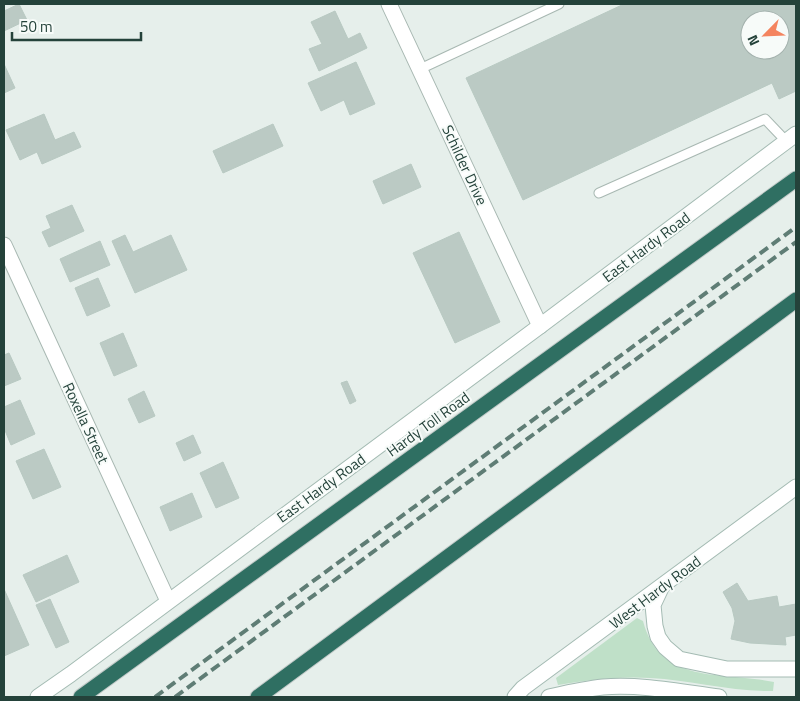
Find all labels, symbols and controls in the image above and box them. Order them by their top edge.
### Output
scale bar [12,10,141,42]
north arrow [740,10,790,60]
text: 50 m [20,15,53,38]
text: N [741,32,764,49]
street label: Schilder Drive [436,121,494,209]
street label: East Hardy Road [597,206,695,288]
street label: Roxella Street [57,379,115,468]
street label: Hardy Toll Road [381,386,475,462]
street label: East Hardy Road [272,448,370,528]
street label: West Hardy Road [604,550,706,634]

